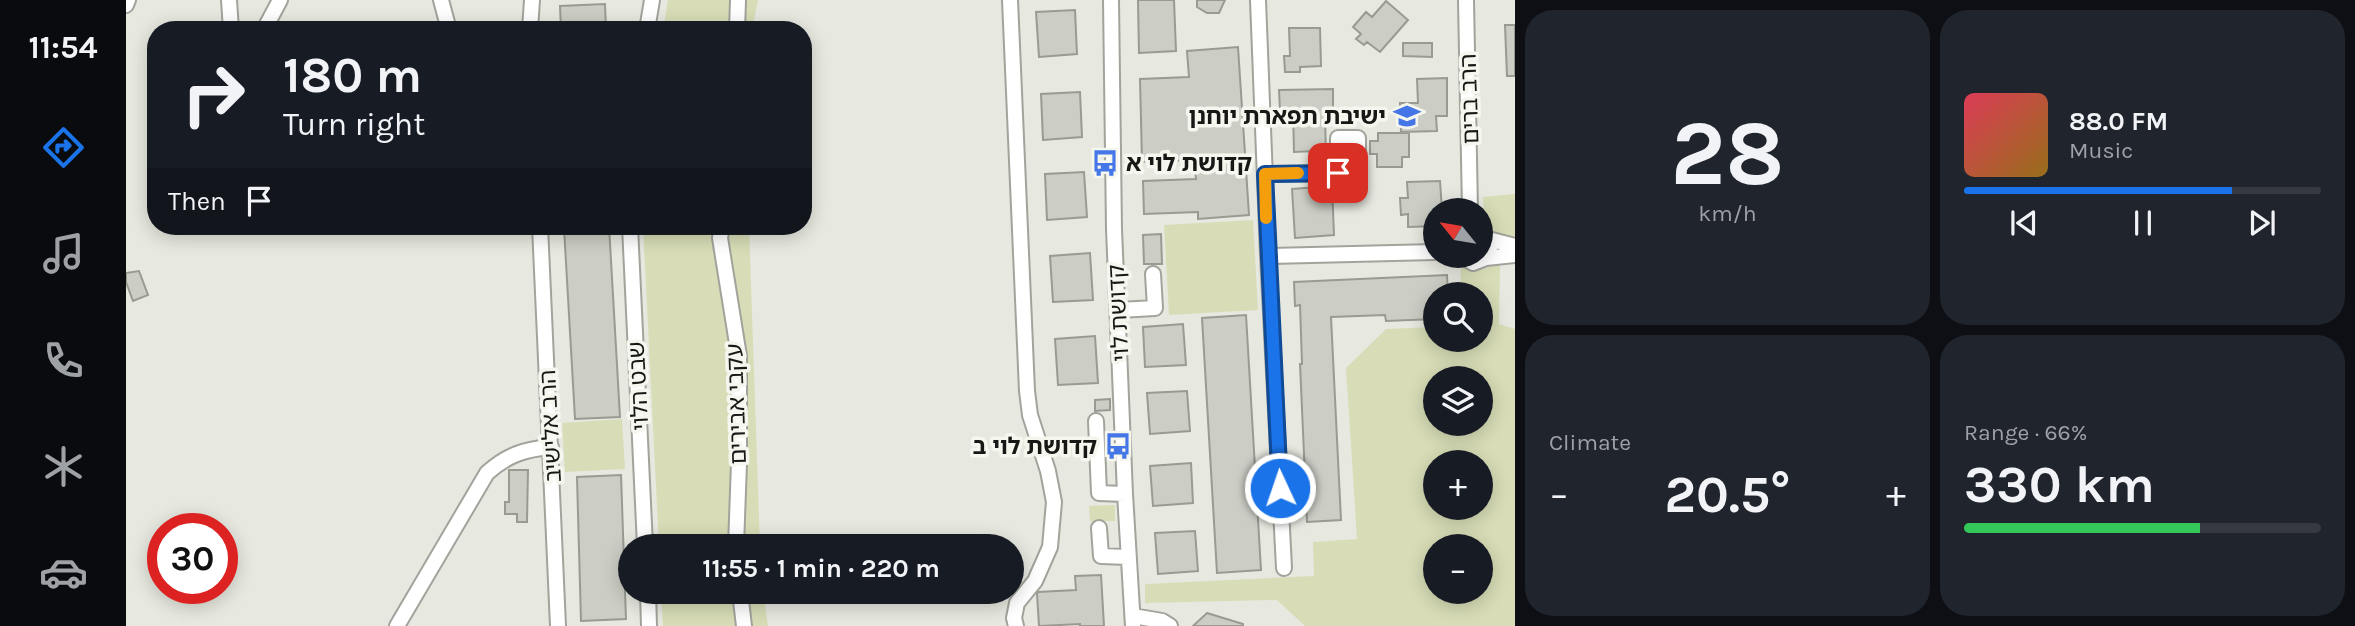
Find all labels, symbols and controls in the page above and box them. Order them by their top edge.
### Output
text: 11:54 [28,29,98,66]
text: 180 m [283,47,422,104]
icon: right [168,49,259,140]
street label: הרב ברים [1454,53,1485,145]
school or university icon: ישיבת תפארת יוחנן [1392,101,1422,131]
text: 28 [1671,101,1784,207]
place label: ישיבת תפארת יוחנן [1189,103,1386,130]
text: Turn right [283,106,425,143]
text: 88.0 FM [2069,106,2168,137]
icon: directions [39,123,88,172]
text: Music [2069,137,2133,164]
pin [1308,143,1368,203]
bus stop icon: קדושת לוי א [1090,148,1120,178]
place label: קדושת לוי א [1126,150,1252,177]
icon: arrive [1319,154,1357,192]
icon: arrive [240,182,278,220]
text: Then [168,186,226,217]
north arrow [1423,198,1493,268]
map controls [1423,198,1493,604]
text: km/h [1698,200,1757,227]
icon: previous [2005,204,2043,242]
icon: pause [2124,204,2162,242]
icon: next [2243,204,2281,242]
icon: music [39,229,88,278]
street label: קדושת לוי [1102,264,1135,362]
button: search [1423,282,1493,352]
icon: phone [39,336,88,385]
street label: שבט הלוי [623,341,654,431]
street label: עקבי אבירים [721,343,752,465]
button: layers [1423,366,1493,436]
street label: הרב אלישיב [534,369,567,483]
text: Range · 66% [1964,419,2087,446]
text: Climate [1549,429,1631,456]
bus stop icon: קדושת לוי ב [1103,431,1133,461]
place label: קדושת לוי ב [973,433,1097,460]
icon: climate [39,442,88,491]
button: + [1423,450,1493,520]
position arrow [1243,451,1317,525]
text: 330 km [1964,454,2155,515]
text: 20.5° [1665,464,1791,525]
text: − [1549,472,1569,517]
text: + [1886,472,1906,517]
speed limit sign: 30 [147,513,238,604]
button: − [1423,534,1493,604]
icon: car [39,548,88,597]
text: 11:55 · 1 min · 220 m [702,553,940,584]

